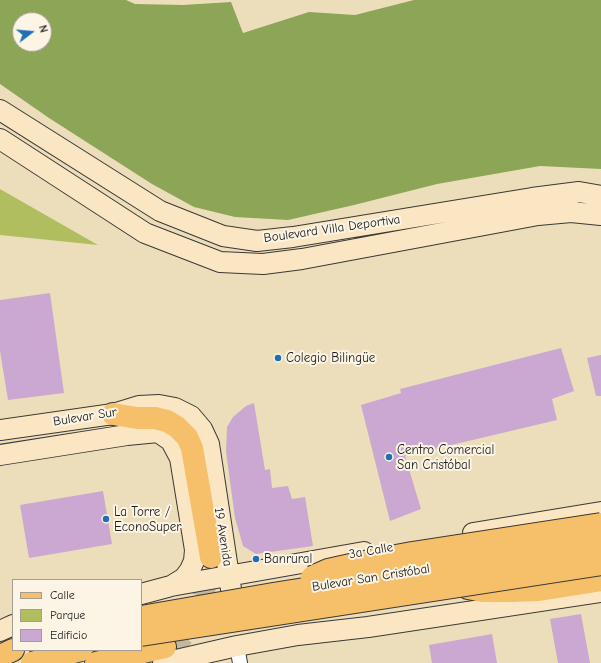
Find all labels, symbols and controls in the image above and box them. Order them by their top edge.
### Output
north arrow [12,12,52,52]
text: N [36,24,50,34]
street label: Boulevard Villa Deportiva [263,212,401,246]
place label: Colegio Bilingüe [286,350,375,366]
marker: Colegio Bilingüe [273,353,283,363]
street label: Bulevar Sur [52,404,118,430]
place label: Centro Comercial San Cristóbal [397,442,494,473]
marker: Centro Comercial San Cristóbal [384,452,394,462]
place label: La Torre / EconoSuper [114,504,181,535]
street label: 19 Avenida [211,506,235,568]
marker: La Torre / EconoSuper [101,514,111,524]
street label: 3a Calle [348,539,394,563]
place label: Banrural [264,551,312,567]
marker: Banrural [251,554,261,564]
street label: Bulevar San Cristóbal [311,561,431,595]
legend [12,579,142,651]
text: Calle [50,588,75,602]
text: Parque [50,608,85,622]
text: Edificio [50,628,87,642]

